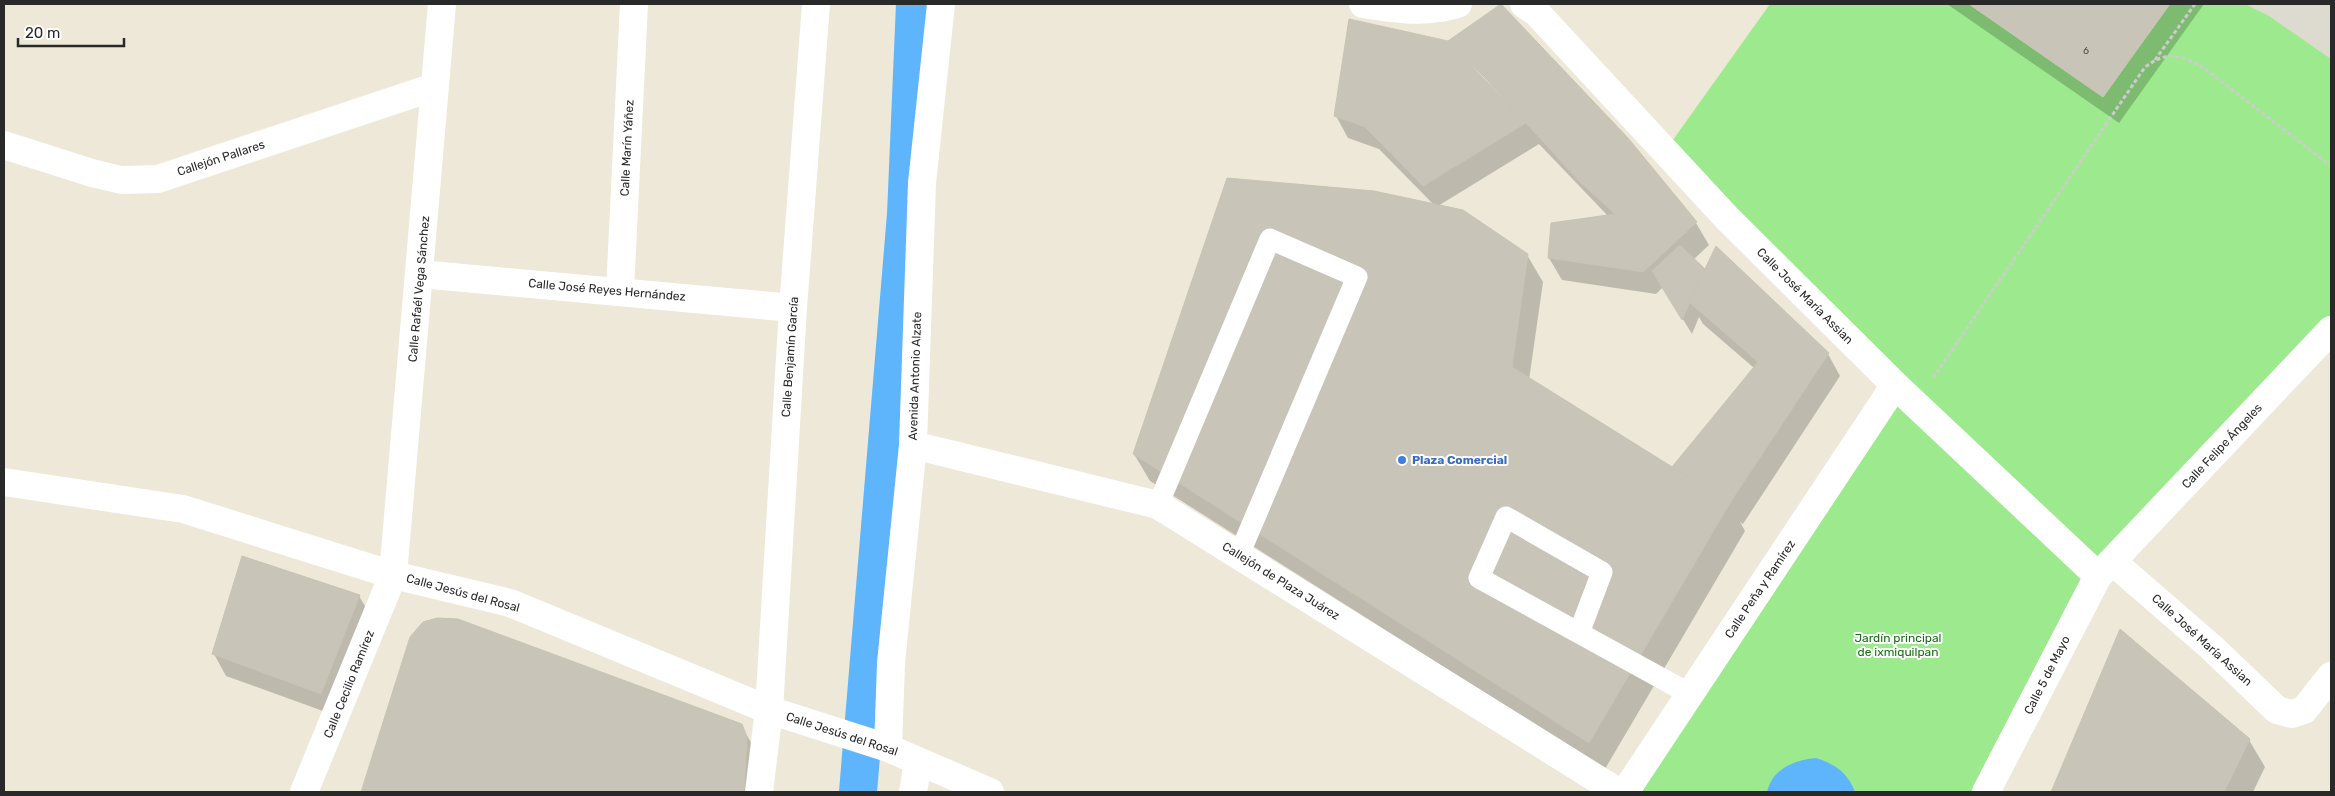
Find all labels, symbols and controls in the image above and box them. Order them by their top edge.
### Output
scale bar [18,15,124,47]
text: 20 m [25,24,60,42]
house number: 6 [2083,45,2089,57]
street label: Calle Marín Yáñez [617,99,637,197]
street label: Callejón Pallares [175,137,267,179]
street label: Calle Rafaél Vega Sánchez [406,215,432,363]
street label: Calle José María Assian [1754,245,1856,347]
street label: Calle José Reyes Hernández [528,276,686,304]
street label: Calle Benjamín García [779,296,801,418]
street label: Avenida Antonio Alzate [906,311,924,441]
street label: Calle Felipe Ángeles [2179,401,2265,491]
place label: Plaza Comercial [1412,453,1507,467]
marker: Plaza Comercial [1396,454,1408,466]
street label: Calle Peña y Ramírez [1722,537,1798,641]
street label: Callejón de Plaza Juárez [1220,539,1342,623]
street label: Calle Jesús del Rosal [405,571,521,615]
street label: Calle José María Assian [2149,591,2255,689]
street label: Calle Cecilio Ramírez [321,628,377,740]
park label: Jardín principal de ixmiquilpan [1855,631,1942,659]
street label: Calle 5 de Mayo [2021,633,2073,717]
street label: Calle Jesús del Rosal [784,709,900,759]

